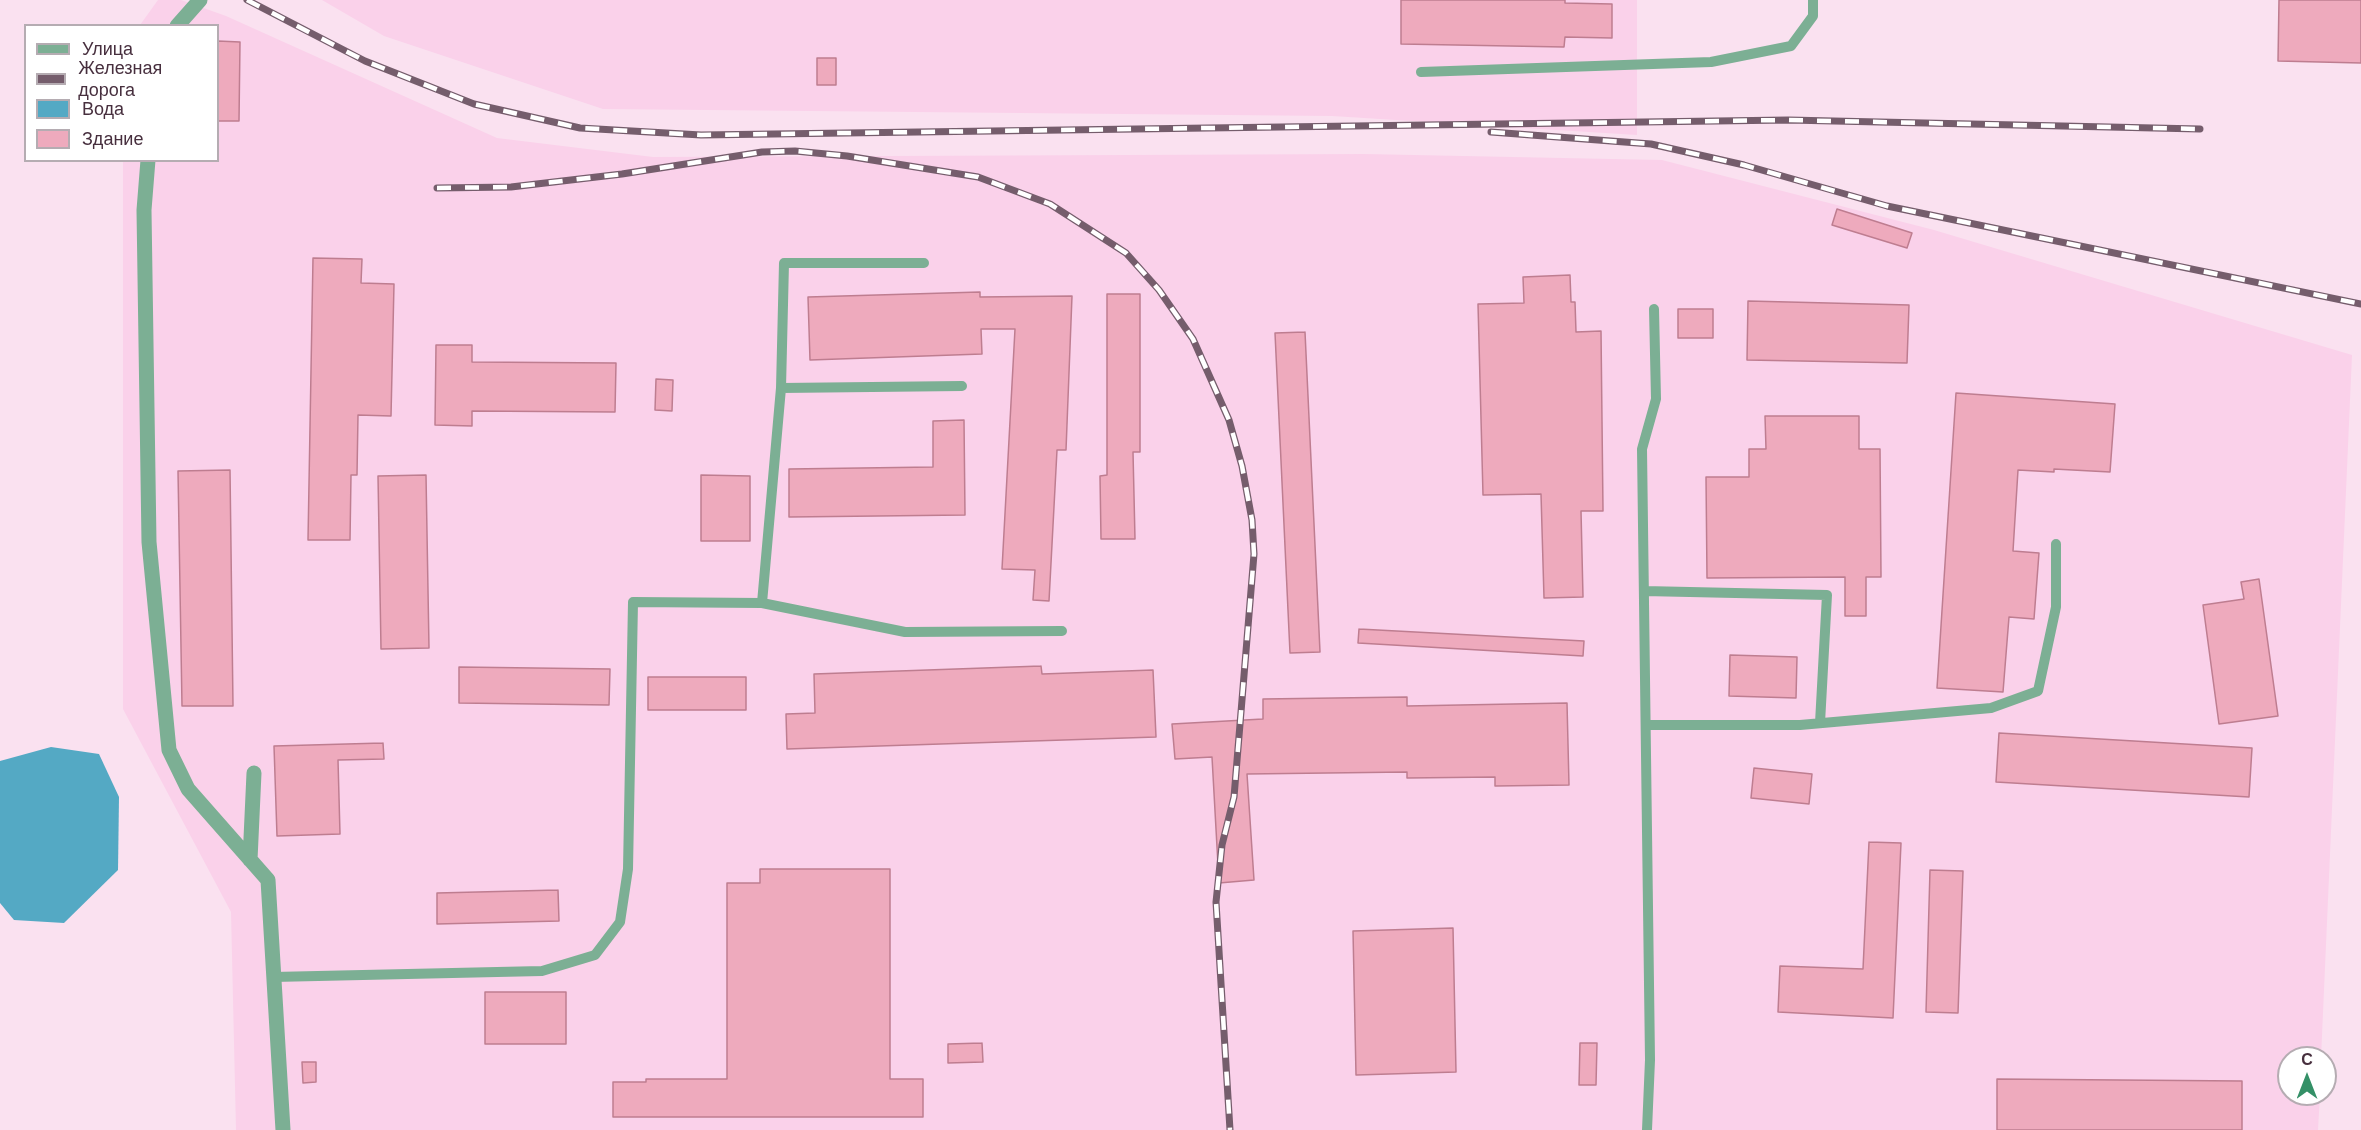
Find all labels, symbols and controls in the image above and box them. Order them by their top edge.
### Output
legend [24,24,219,162]
text: Улица [82,38,133,59]
text: Железная дорога [78,57,162,100]
text: Вода [82,98,124,119]
text: Здание [82,128,143,149]
north arrow [2277,1046,2337,1106]
text: С [2301,1050,2313,1069]

